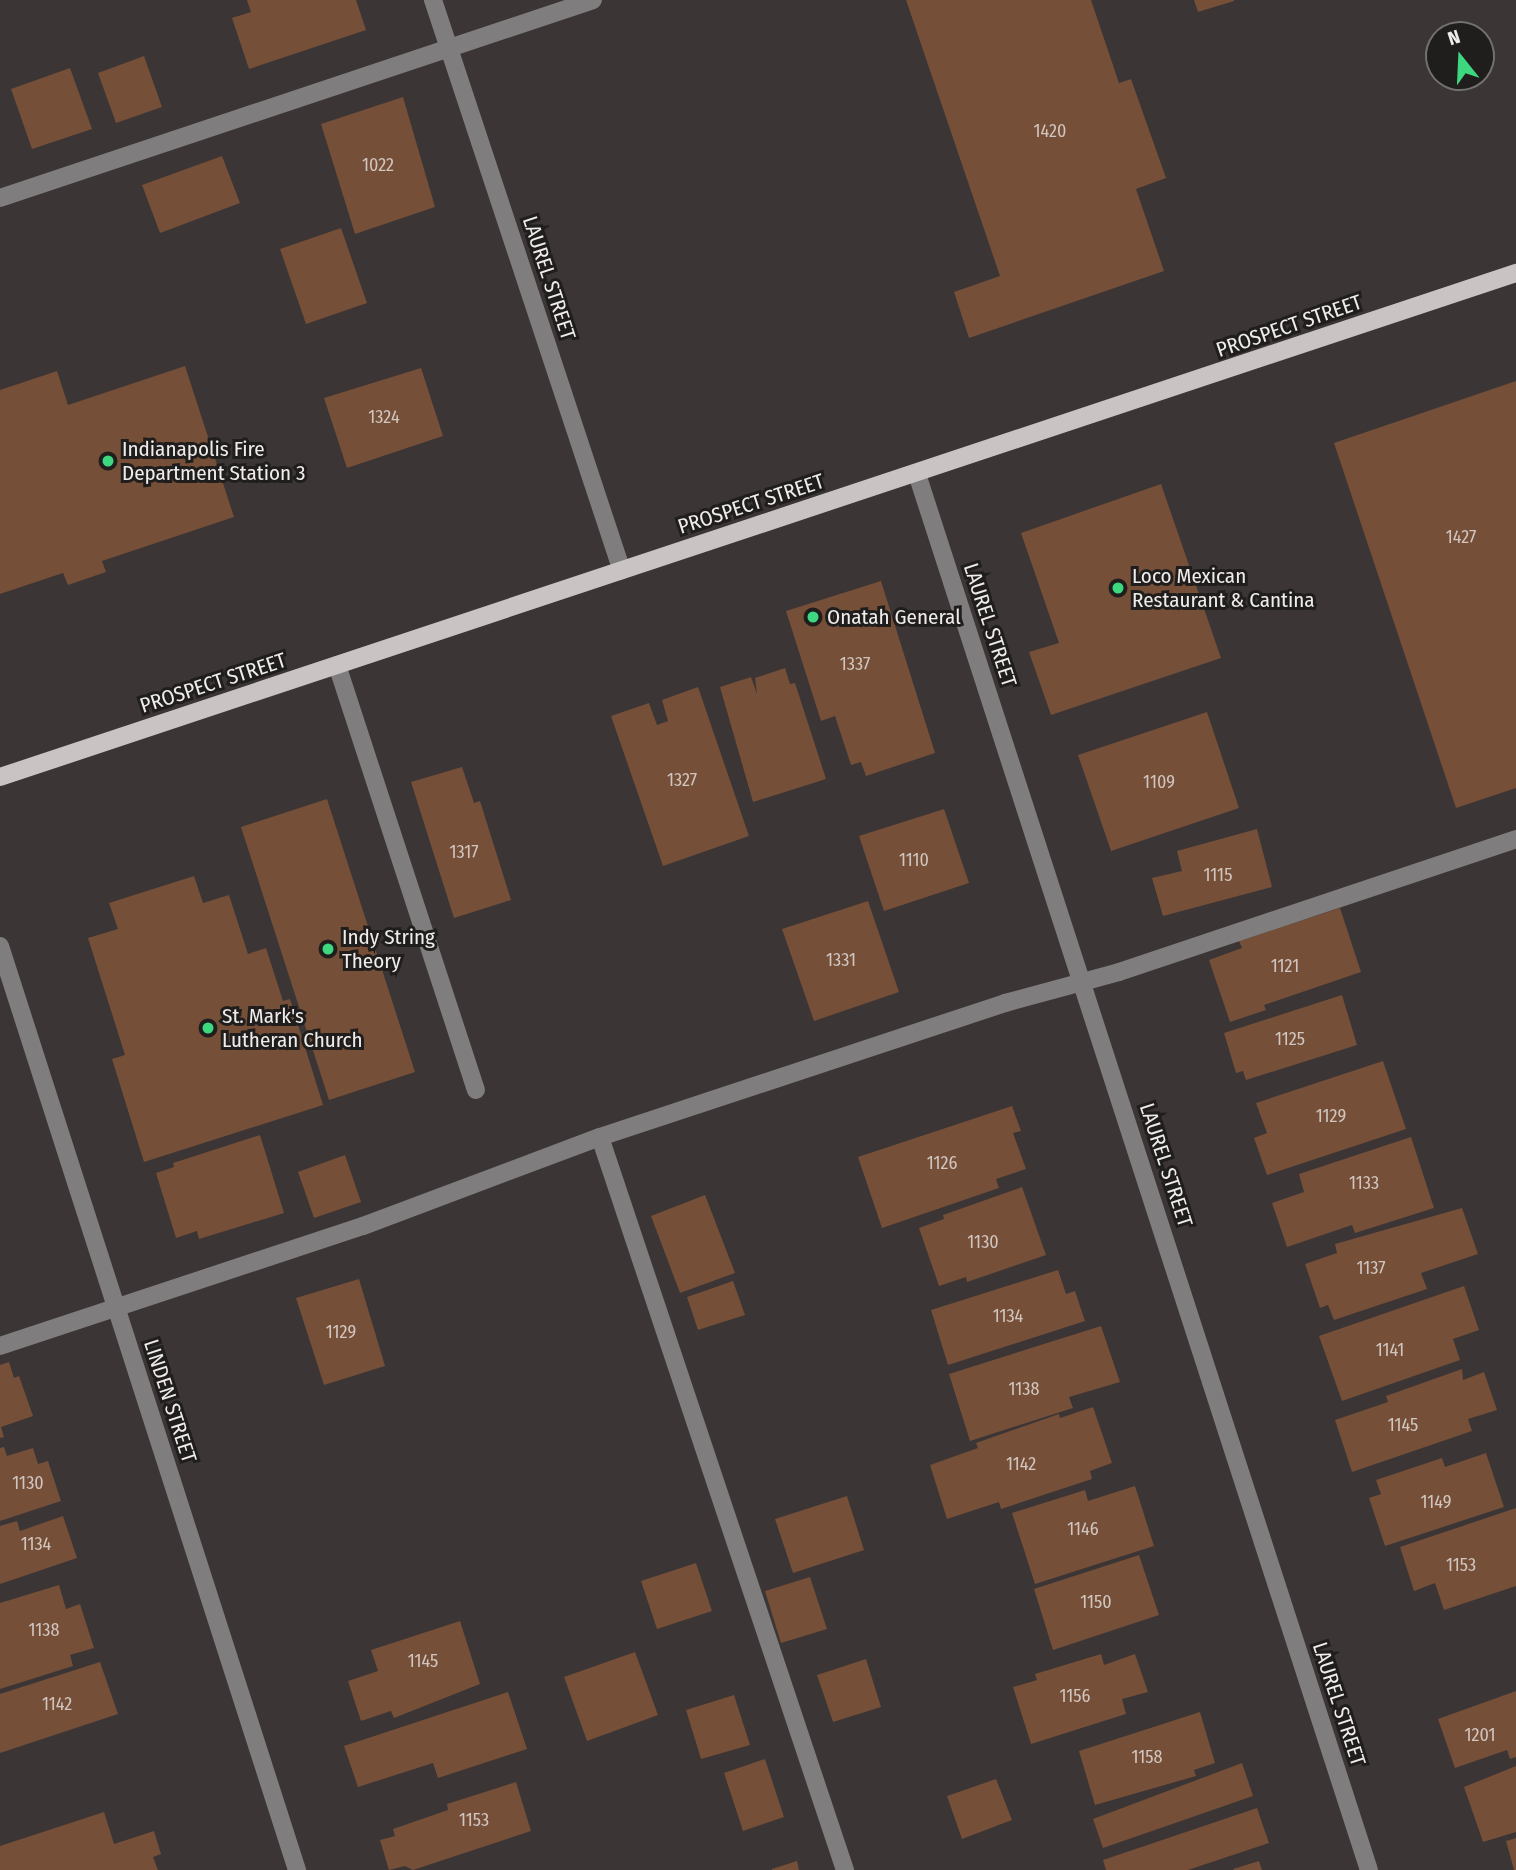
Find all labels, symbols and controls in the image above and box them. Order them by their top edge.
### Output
north arrow [1425,21,1495,91]
text: N [1445,25,1463,50]
house number: 1420 [1034,120,1066,142]
house number: 1022 [362,154,394,176]
street label: LAUREL STREET [517,213,581,343]
street label: PROSPECT STREET [1213,289,1365,363]
house number: 1324 [368,406,400,428]
place label: Indianapolis Fire Department Station 3 [122,436,306,486]
marker: Indianapolis Fire Department Station 3 [100,453,116,469]
street label: PROSPECT STREET [675,469,827,539]
house number: 1427 [1446,526,1476,548]
street label: LAUREL STREET [958,560,1022,690]
place label: Loco Mexican Restaurant & Cantina [1132,563,1315,613]
marker: Loco Mexican Restaurant & Cantina [1110,580,1126,596]
place label: Onatah General [827,604,961,630]
marker: Onatah General [805,609,821,625]
street label: PROSPECT STREET [137,648,289,718]
house number: 1337 [840,653,870,675]
house number: 1327 [667,769,697,791]
house number: 1109 [1143,771,1175,793]
house number: 1317 [449,841,479,863]
house number: 1110 [899,849,929,871]
house number: 1115 [1204,864,1232,886]
place label: Indy String Theory [342,924,435,974]
marker: Indy String Theory [320,941,336,957]
house number: 1331 [826,949,856,971]
house number: 1121 [1271,955,1299,977]
place label: St. Mark's Lutheran Church [222,1003,363,1053]
marker: St. Mark's Lutheran Church [200,1020,216,1036]
house number: 1125 [1275,1028,1305,1050]
street label: LAUREL STREET [1134,1100,1198,1230]
house number: 1129 [1316,1105,1346,1127]
house number: 1126 [927,1152,957,1174]
house number: 1133 [1349,1172,1379,1194]
house number: 1130 [967,1231,999,1253]
house number: 1137 [1356,1257,1386,1279]
house number: 1134 [993,1305,1023,1327]
house number: 1129 [326,1321,356,1343]
street label: LINDEN STREET [138,1336,202,1466]
house number: 1141 [1376,1339,1404,1361]
house number: 1138 [1009,1378,1039,1400]
house number: 1145 [1388,1414,1418,1436]
house number: 1142 [1006,1453,1036,1475]
house number: 1130 [12,1472,44,1494]
house number: 1149 [1421,1491,1451,1513]
house number: 1146 [1067,1518,1099,1540]
house number: 1134 [21,1533,51,1555]
house number: 1153 [1446,1554,1476,1576]
house number: 1150 [1080,1591,1112,1613]
house number: 1138 [29,1619,59,1641]
street label: LAUREL STREET [1307,1639,1371,1769]
house number: 1145 [408,1650,438,1672]
house number: 1156 [1060,1685,1090,1707]
house number: 1142 [42,1693,72,1715]
house number: 1201 [1465,1724,1495,1746]
house number: 1158 [1131,1746,1163,1768]
house number: 1153 [459,1809,489,1831]

